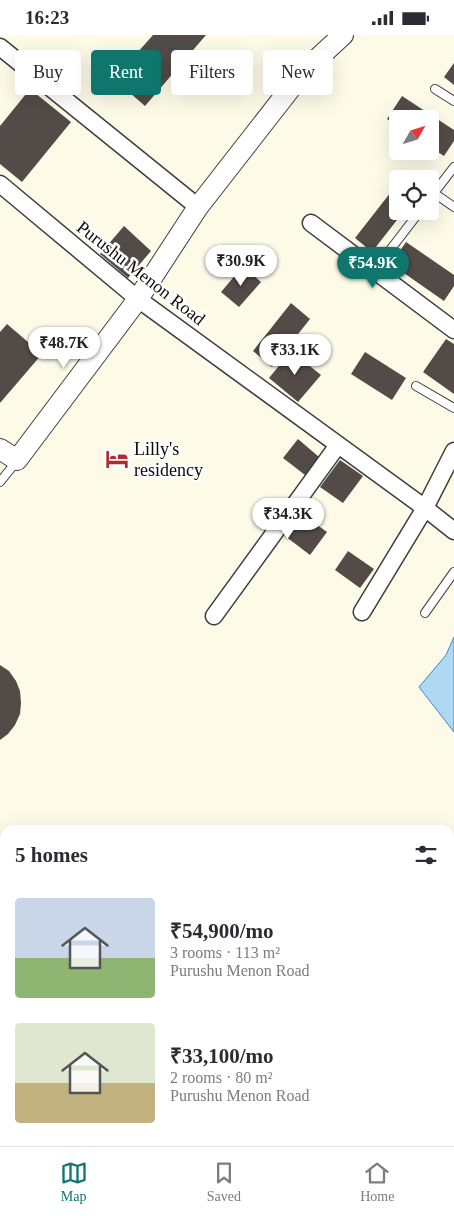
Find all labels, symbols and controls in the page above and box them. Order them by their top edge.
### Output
text: 16:23 [25,7,69,28]
chip: Buy [15,50,81,95]
chip: Rent [91,50,161,95]
chip: Filters [171,50,253,95]
chip: New [263,50,333,95]
north arrow [389,110,439,160]
map controls [389,110,439,220]
button: locate [389,170,439,220]
street label: Purushu Menon Road [73,217,209,329]
pin: ₹30.9K [200,245,282,287]
pin: ₹54.9K [332,247,414,289]
text: ₹30.9K [216,252,266,269]
text: ₹54.9K [348,254,398,271]
pin: ₹48.7K [23,327,105,369]
pin: ₹33.1K [254,333,336,376]
text: ₹48.7K [39,334,89,351]
text: ₹33.1K [270,341,320,358]
place label: Lilly's residency [134,439,203,480]
hotel icon: Lilly's residency [104,446,130,472]
pin: ₹34.3K [247,497,329,540]
text: ₹34.3K [263,505,313,522]
icon: filters [412,841,440,869]
text: 5 homes [15,843,88,867]
icon: home [55,918,115,978]
text: ₹54,900/mo [170,919,274,943]
text: 3 rooms · 113 m² [170,944,280,961]
text: Purushu Menon Road [170,962,310,979]
icon: home [55,1043,115,1103]
text: ₹33,100/mo [170,1044,274,1068]
text: 2 rooms · 80 m² [170,1069,273,1086]
text: Purushu Menon Road [170,1087,310,1104]
tab: Map [60,1159,88,1205]
tab: Saved [207,1159,241,1205]
tab: Home [360,1159,394,1205]

